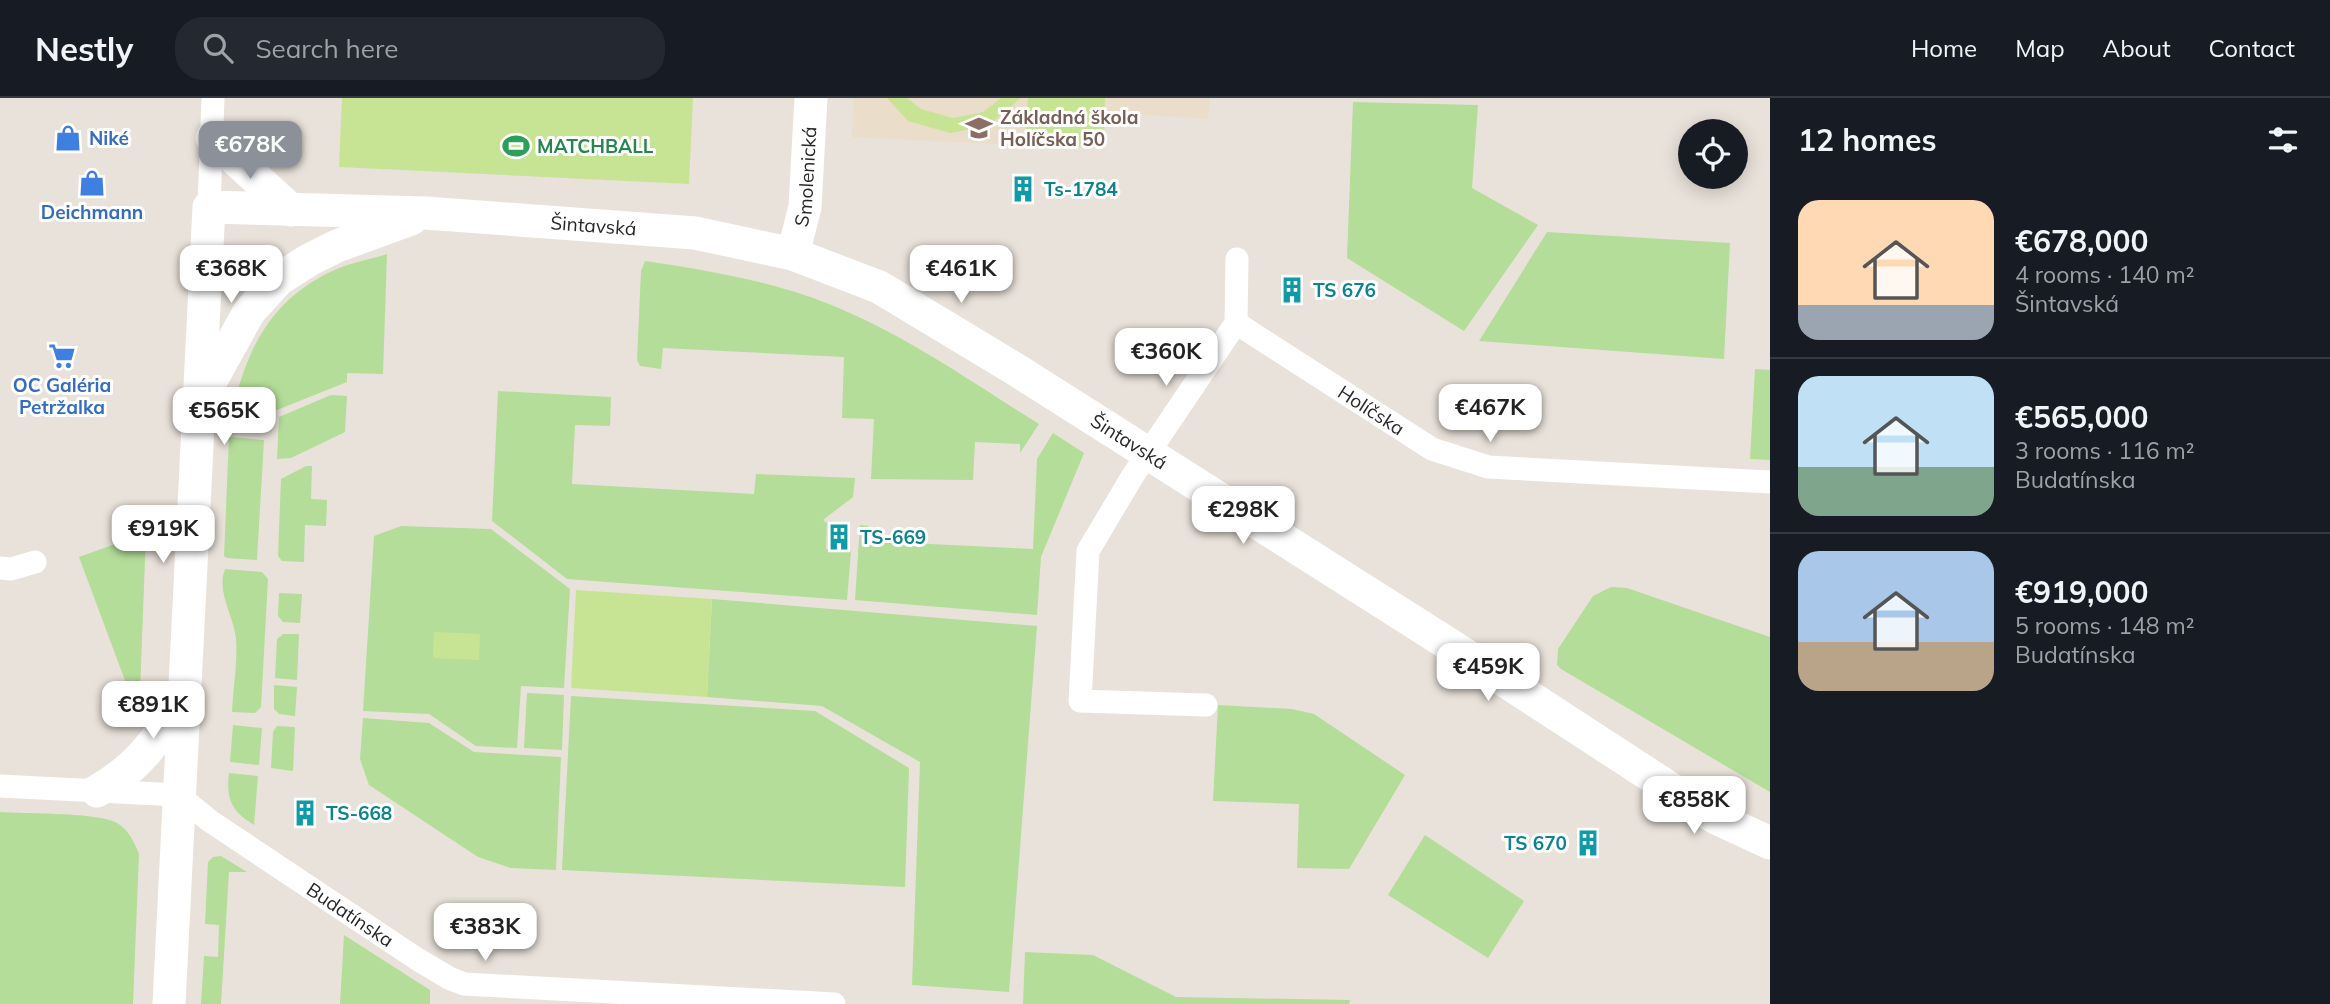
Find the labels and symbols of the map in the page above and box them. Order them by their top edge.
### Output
place label: Základná škola Holíčska 50 [1000,105,1139,151]
school or university icon: Základná škola Holíčska 50 [964,113,994,143]
pin: €678K [201,122,299,181]
shop icon: Niké [53,123,83,153]
place label: Niké [89,126,129,150]
street label: Smolenická [788,126,821,229]
sports icon: MATCHBALL [501,131,531,161]
place label: MATCHBALL [537,134,654,158]
shop icon: Deichmann [77,168,107,198]
building icon: Ts-1784 [1008,174,1038,204]
place label: Ts-1784 [1044,177,1118,201]
place label: Deichmann [41,200,143,224]
street label: Šintavská [550,210,637,241]
pin: €368K [182,246,280,305]
pin: €461K [912,246,1010,305]
building icon: TS 676 [1277,275,1307,305]
place label: TS 676 [1313,278,1376,302]
pin: €360K [1117,328,1215,388]
supermarket icon: OC Galéria Petržalka [47,341,77,371]
place label: OC Galéria Petržalka [13,373,111,419]
street label: Holíčska [1334,380,1409,440]
pin: €467K [1441,384,1539,444]
pin: €565K [175,388,273,447]
street label: Šintavská [1086,408,1172,475]
pin: €298K [1194,486,1292,546]
pin: €919K [114,505,212,565]
building icon: TS-669 [824,522,854,552]
place label: TS-669 [860,525,926,549]
pin: €459K [1439,644,1537,703]
pin: €891K [104,682,202,741]
pin: €858K [1645,776,1743,836]
building icon: TS-668 [290,798,320,828]
place label: TS-668 [326,801,392,825]
building icon: TS 670 [1573,828,1603,858]
place label: TS 670 [1504,831,1567,855]
street label: Budatínska [302,877,398,952]
pin: €383K [436,904,534,963]

